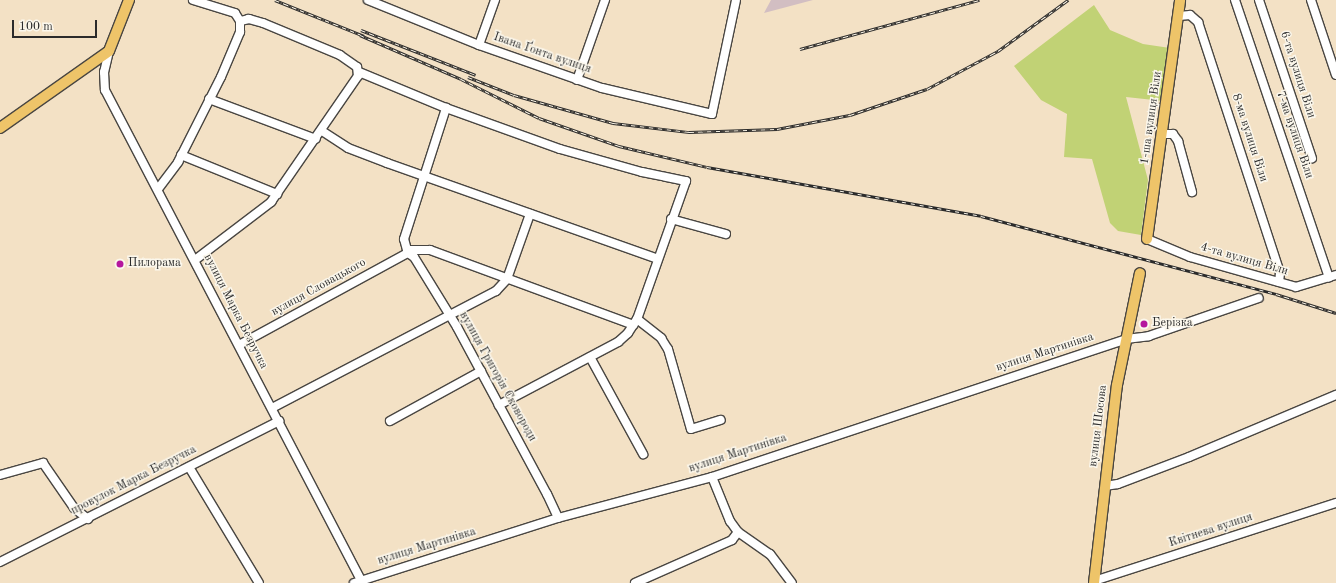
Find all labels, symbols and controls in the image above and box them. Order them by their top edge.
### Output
scale bar [14,12,99,38]
text: 100 m [19,21,53,33]
street label: 6-та вулиця Віли [1276,30,1318,120]
street label: Івана Ґонта вулиця [491,31,593,77]
street label: 1-ша вулиця Віли [1138,70,1166,166]
street label: 7-ма вулиця Віли [1272,89,1316,181]
street label: 8-ма вулиця Віли [1228,92,1270,184]
street label: 4-та вулиця Віли [1199,241,1289,279]
street label: вулиця Марка Безручка [200,252,270,372]
street label: вулиця Словацького [269,256,369,320]
place label: Пилорама [128,257,181,271]
marker: Пилорама [115,259,125,269]
street label: вулиця Григорія Сковороди [455,310,539,444]
place label: Берізка [1152,317,1193,331]
marker: Берізка [1139,319,1149,329]
street label: вулиця Мартинівка [994,330,1096,376]
street label: вулиця Шосова [1087,384,1111,468]
street label: вулиця Мартинівка [687,431,789,477]
street label: провулок Марка Безручка [69,443,199,519]
street label: Квітнева вулиця [1167,511,1255,551]
street label: вулиця Мартинівка [376,525,478,569]

